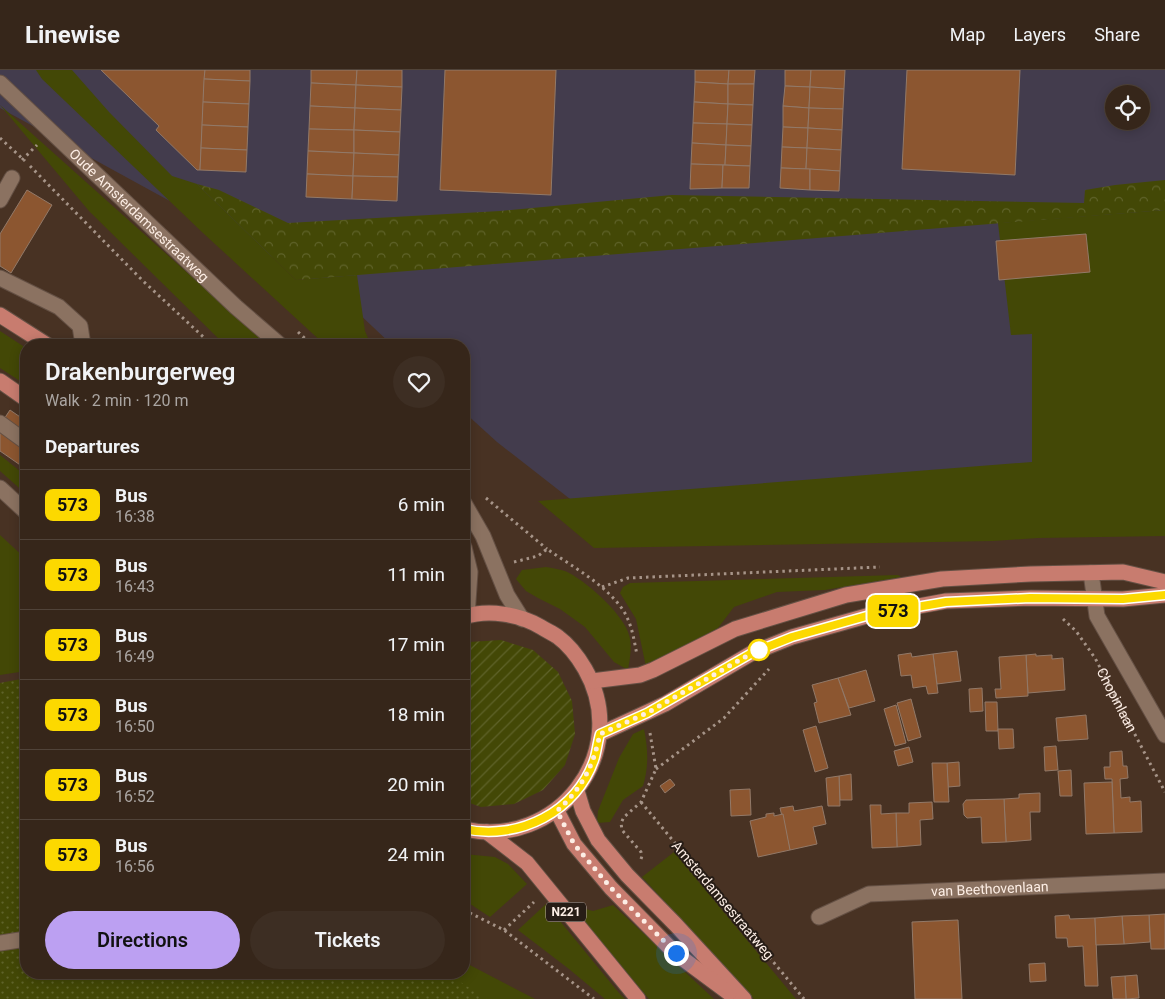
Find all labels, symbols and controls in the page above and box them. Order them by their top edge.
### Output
text: Linewise [25,21,120,49]
text: Map [950,24,985,45]
text: Layers [1013,24,1066,45]
text: Share [1094,24,1140,45]
map controls [1105,85,1150,130]
button: locate [1105,85,1150,130]
street label: Oude Amsterdamsestraatweg [66,145,212,285]
button: heart [393,356,445,408]
text: Drakenburgerweg [45,358,236,386]
text: Walk · 2 min · 120 m [45,391,189,410]
text: Departures [45,435,140,458]
text: Bus [115,484,148,507]
text: 6 min [398,493,445,516]
text: 573 [57,494,88,515]
text: 16:38 [115,507,155,526]
text: Bus [115,554,148,577]
text: 11 min [387,563,445,586]
text: 573 [57,564,88,585]
text: 16:43 [115,577,155,596]
line badge: 573 [864,595,922,627]
text: 573 [878,600,908,621]
text: Bus [115,624,148,647]
text: 17 min [387,633,445,656]
text: 573 [57,634,88,655]
unlabelled marker [748,639,770,661]
text: 16:49 [115,647,155,666]
street label: Chopinlaan [1094,665,1140,735]
text: Bus [115,694,148,717]
text: 18 min [387,703,445,726]
text: 573 [57,704,88,725]
text: 16:50 [115,717,155,736]
text: Bus [115,764,148,787]
text: 20 min [387,773,445,796]
text: 573 [57,774,88,795]
text: 16:52 [115,787,155,806]
text: Bus [115,834,148,857]
street label: Amsterdamsestraatweg [669,838,777,962]
text: 24 min [387,843,445,866]
text: 573 [57,844,88,865]
text: 16:56 [115,857,155,876]
street label: van Beethovenlaan [931,878,1049,899]
road number: N221 [546,902,586,922]
button: Directions [45,911,240,969]
button: Tickets [250,911,445,969]
your location [664,941,689,966]

